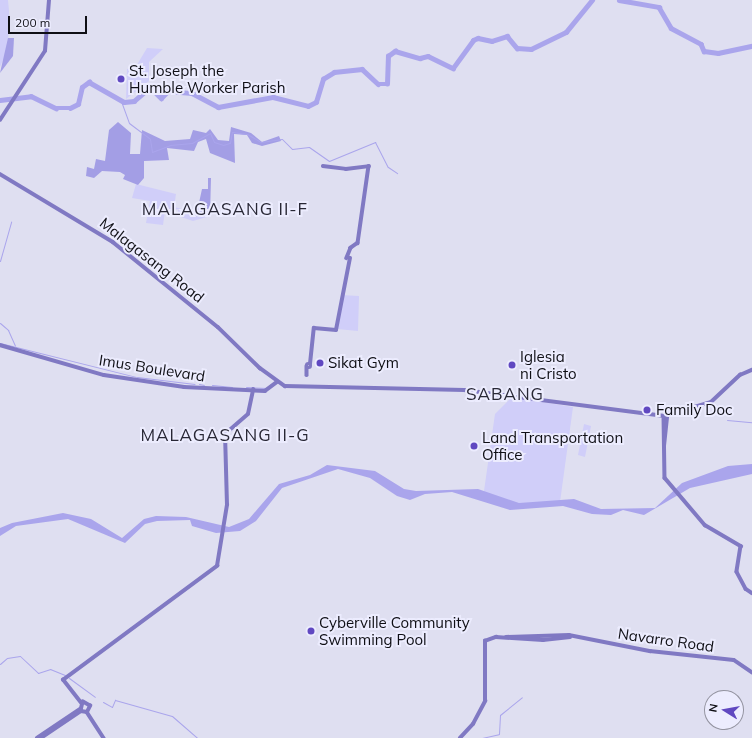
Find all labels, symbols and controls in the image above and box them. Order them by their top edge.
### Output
scale bar [10,8,89,34]
text: 200 m [15,15,50,30]
place label: St. Joseph the Humble Worker Parish [129,61,285,96]
marker: St. Joseph the Humble Worker Parish [116,74,126,84]
district label: MALAGASANG II-F [142,199,308,219]
street label: Malagasang Road [96,214,208,306]
place label: Iglesia ni Cristo [520,347,577,382]
street label: Imus Boulevard [98,351,206,385]
place label: Sikat Gym [328,354,399,372]
marker: Sikat Gym [315,358,325,368]
marker: Iglesia ni Cristo [507,360,517,370]
district label: SABANG [466,384,544,404]
place label: Family Doc [656,401,733,419]
marker: Family Doc [641,404,653,416]
district label: MALAGASANG II-G [140,425,310,445]
place label: Land Transportation Office [482,428,623,463]
marker: Land Transportation Office [469,441,479,451]
place label: Cyberville Community Swimming Pool [319,613,470,648]
street label: Navarro Road [617,624,715,656]
marker: Cyberville Community Swimming Pool [306,626,316,636]
north arrow [704,690,744,730]
text: N [706,702,721,713]

